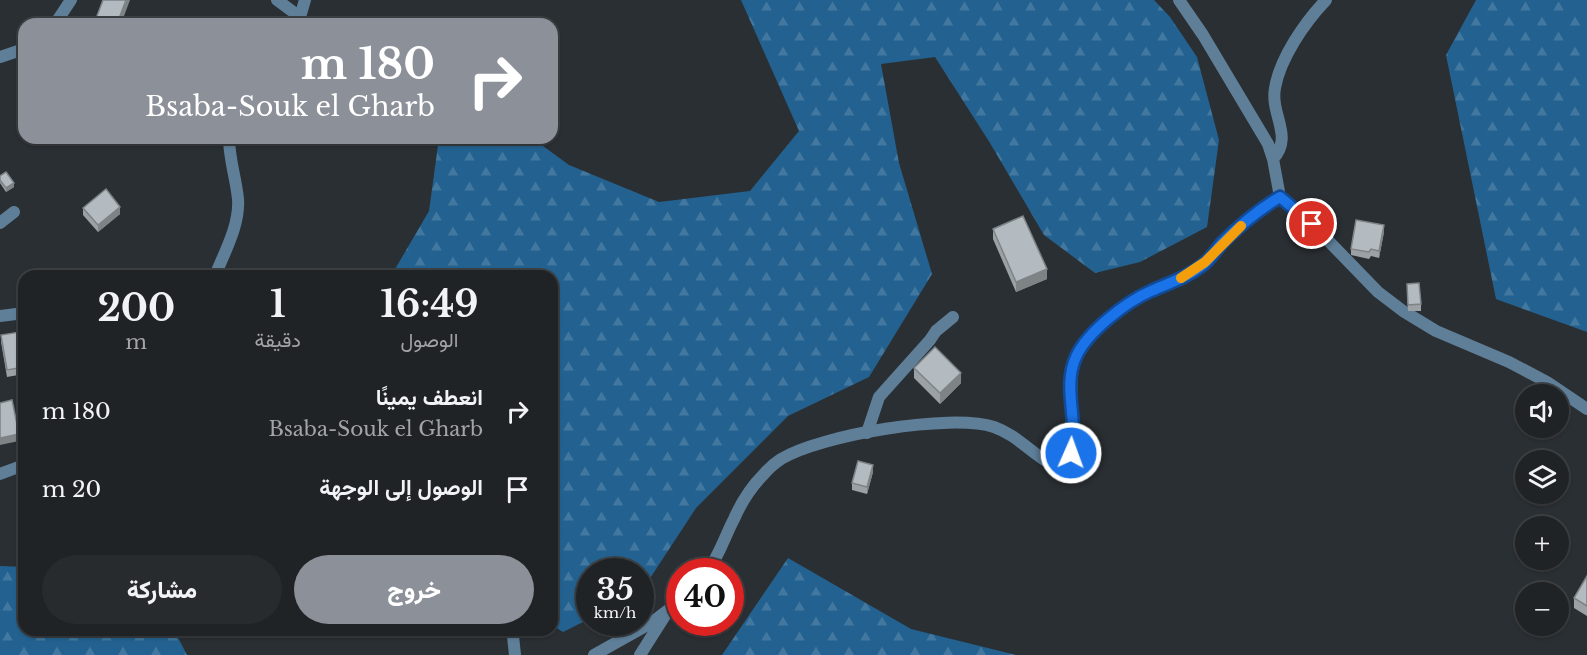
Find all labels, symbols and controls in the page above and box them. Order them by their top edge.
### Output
text: 180 m [301,38,435,90]
icon: right [456,42,534,120]
text: Bsaba-Souk el Gharb [145,90,435,123]
pin [1286,198,1337,249]
icon: arrive [1295,207,1328,240]
text: 1 [270,282,286,327]
text: 16:49 [380,282,479,327]
text: 200 [97,286,175,331]
text: دقيقة [255,328,301,352]
text: الوصول [401,328,458,352]
text: m [126,330,147,354]
text: انعطف يمينًا [376,384,483,411]
map controls [1515,384,1569,636]
button: sound [1515,384,1569,438]
icon: right [501,395,534,428]
text: 180 m [42,398,111,425]
text: Bsaba-Souk el Gharb [268,417,483,441]
position arrow [1039,421,1103,485]
button: layers [1515,450,1569,504]
icon: arrive [501,473,534,506]
text: الوصول إلى الوجهة [319,474,483,501]
text: 20 m [42,476,101,503]
button: + [1515,516,1569,570]
button: مشاركة [42,555,282,624]
button: خروج [294,555,534,624]
speed limit sign: 40 [666,558,744,636]
text: 35 [597,571,633,608]
button: − [1515,582,1569,636]
text: km/h [594,603,636,622]

